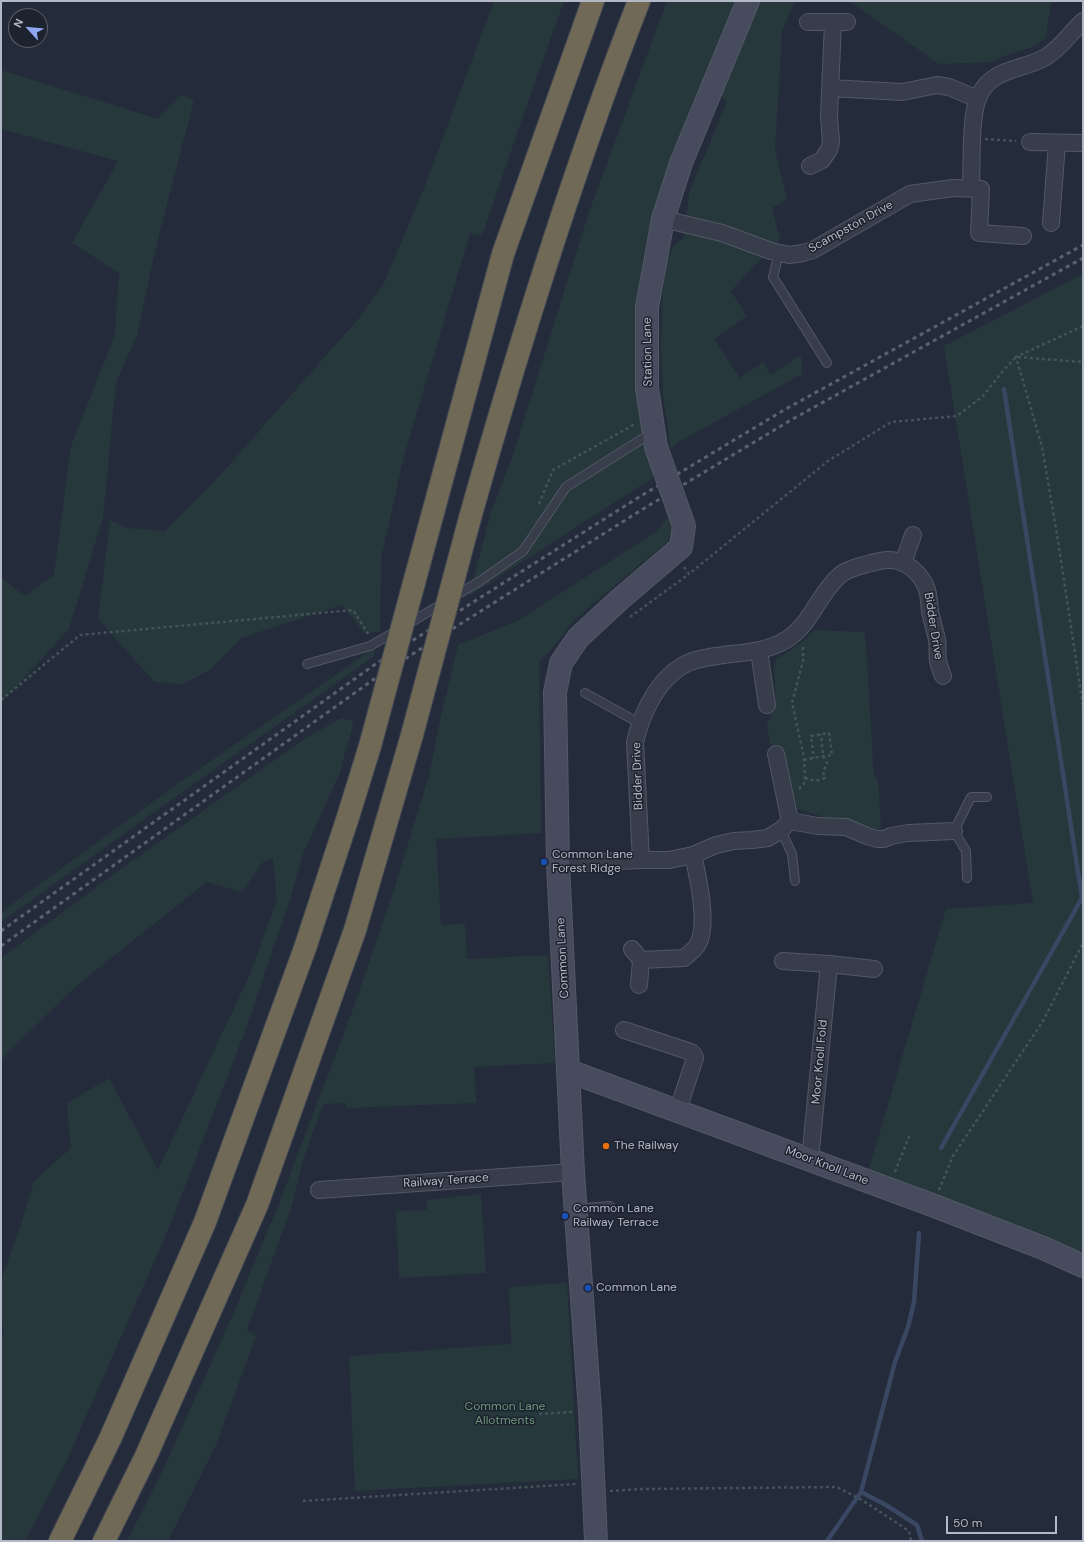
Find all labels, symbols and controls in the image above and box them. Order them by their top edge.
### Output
north arrow [8,8,48,48]
text: N [10,16,26,30]
street label: Scampston Drive [806,198,896,256]
street label: Station Lane [640,317,656,387]
street label: Bidder Drive [921,591,945,661]
street label: Bidder Drive [630,742,646,810]
place label: Common Lane Forest Ridge [552,848,633,876]
marker: Common Lane Forest Ridge [539,857,549,867]
street label: Common Lane [554,917,572,999]
street label: Moor Knoll Fold [809,1019,831,1105]
place label: The Railway [614,1139,679,1153]
marker: The Railway [601,1141,611,1151]
street label: Moor Knoll Lane [783,1143,871,1189]
street label: Railway Terrace [403,1171,489,1191]
place label: Common Lane Railway Terrace [573,1202,659,1230]
marker: Common Lane Railway Terrace [560,1211,570,1221]
place label: Common Lane [596,1281,677,1295]
marker: Common Lane [583,1283,593,1293]
park label: Common Lane Allotments [465,1400,545,1428]
scale bar [948,1508,1059,1534]
text: 50 m [953,1515,982,1531]

